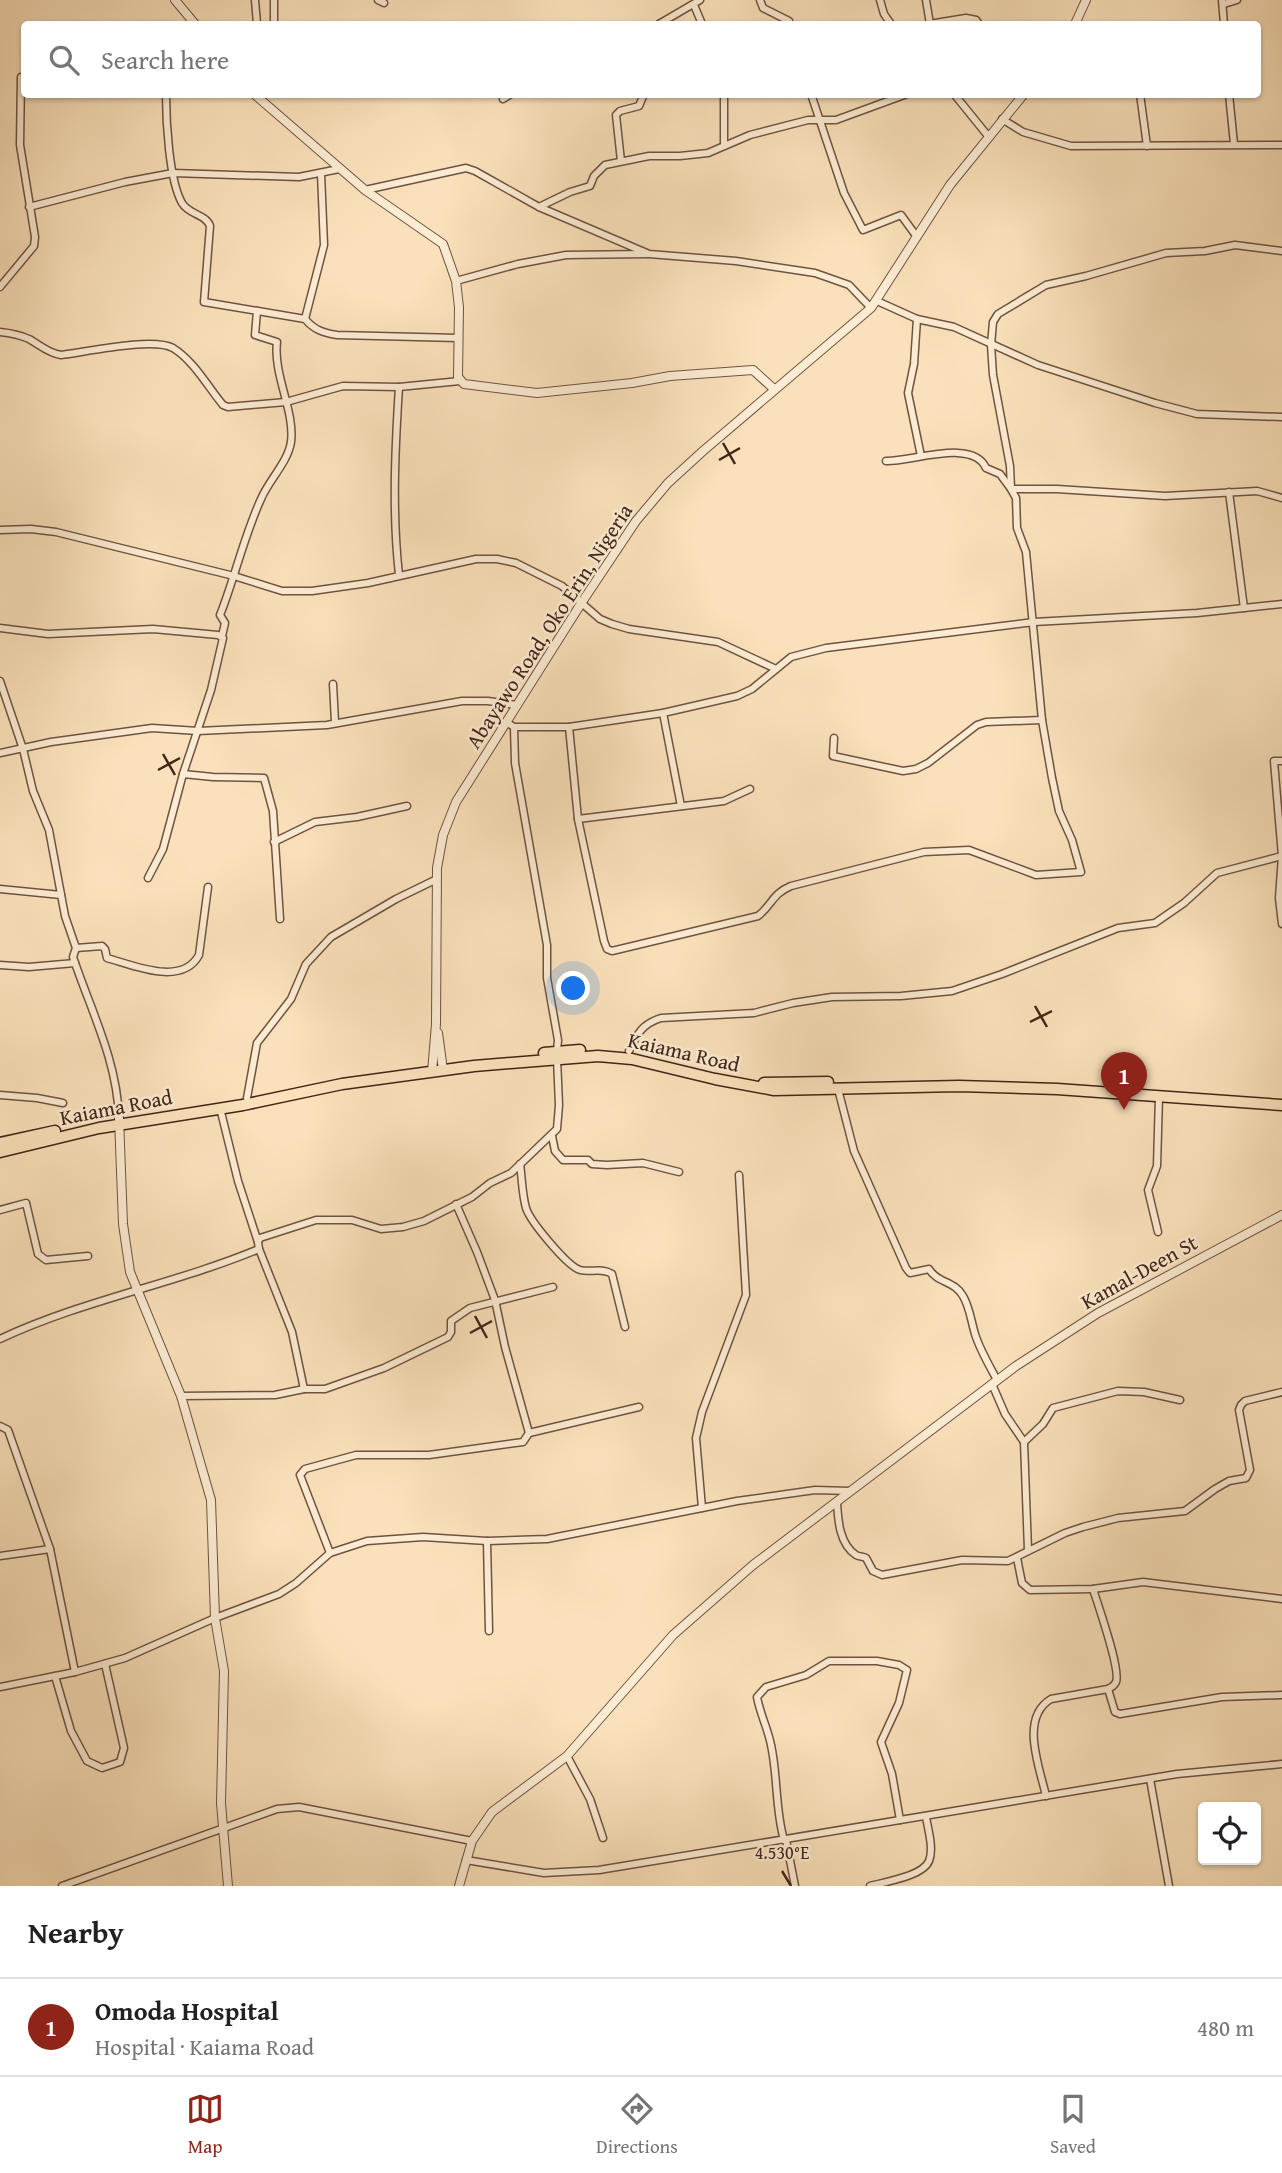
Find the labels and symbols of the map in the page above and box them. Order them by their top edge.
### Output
street label: Abayawo Road, Oko Erin, Nigeria [458,497,640,755]
your location [556,971,590,1005]
street label: Kaiama Road [625,1024,744,1080]
pin: 1 [1101,1052,1147,1110]
street label: Kaiama Road [57,1081,176,1133]
street label: Kamal-Deen St [1075,1227,1203,1317]
text: 4.530°E [755,1839,809,1866]

